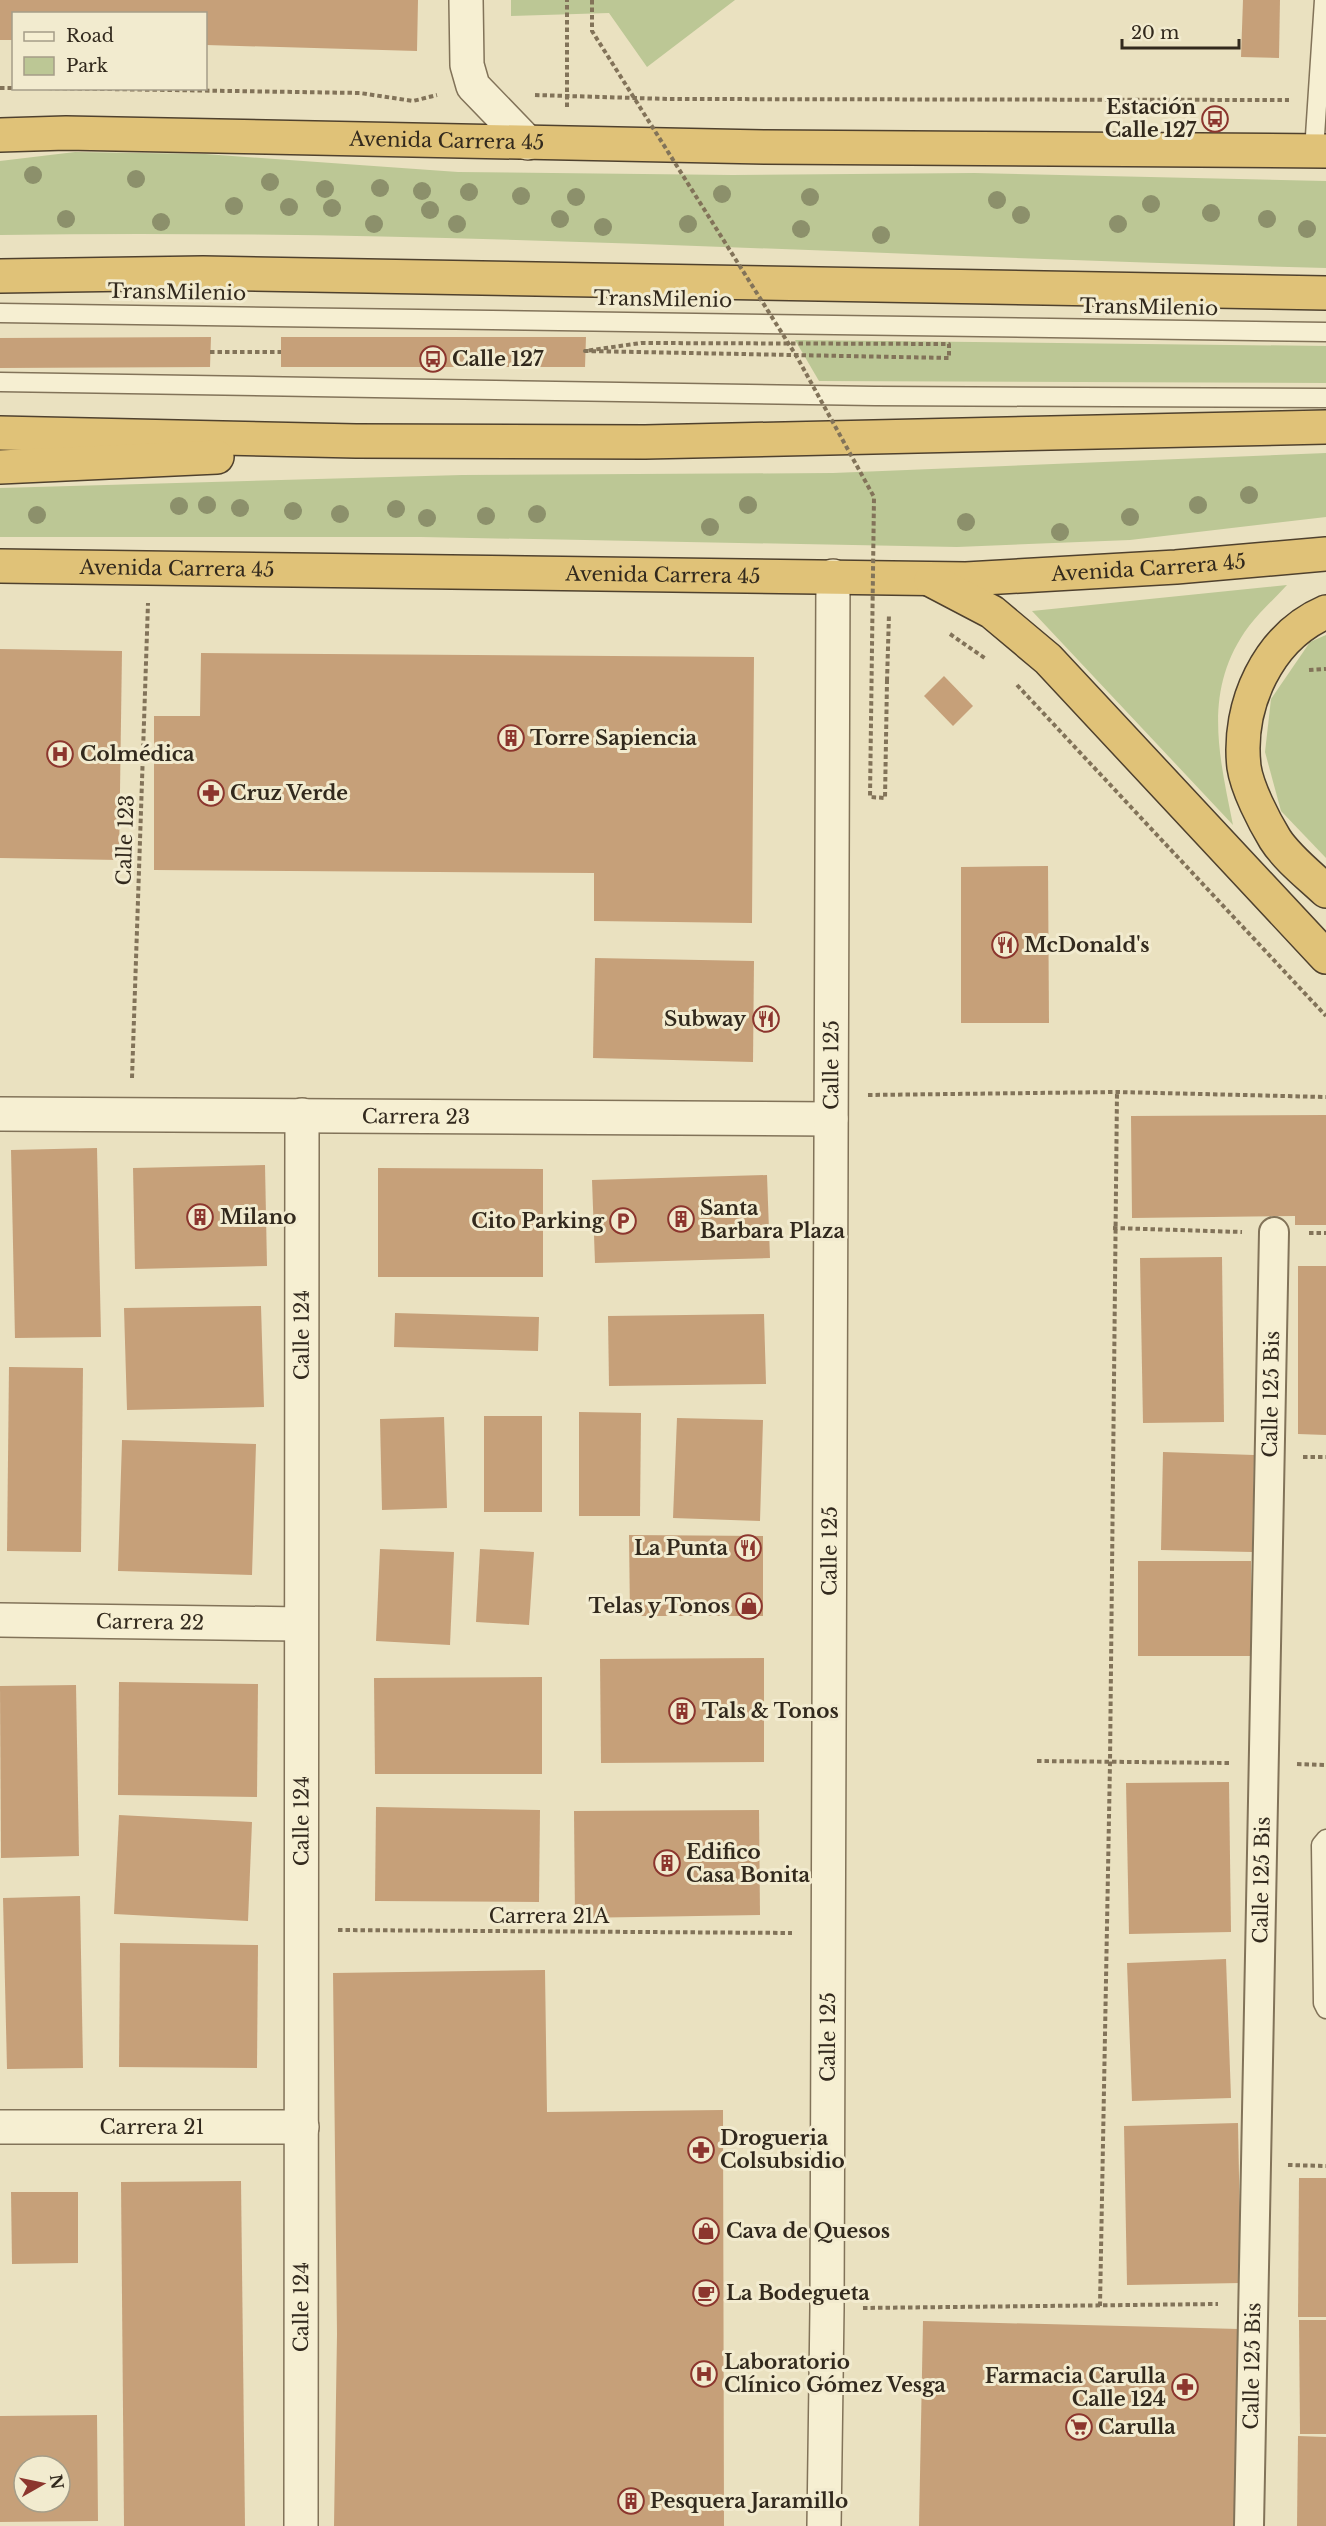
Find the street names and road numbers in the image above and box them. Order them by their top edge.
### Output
street label: Avenida Carrera 45 [348,127,545,155]
street label: TransMilenio [108,279,246,305]
street label: TransMilenio [594,286,732,312]
street label: TransMilenio [1080,294,1218,320]
street label: Avenida Carrera 45 [1050,549,1247,586]
street label: Avenida Carrera 45 [78,555,275,582]
street label: Avenida Carrera 45 [564,562,761,588]
street label: Calle 123 [111,794,139,886]
street label: Calle 125 [819,1020,843,1110]
street label: Carrera 23 [362,1104,470,1129]
street label: Calle 124 [290,1290,314,1380]
street label: Calle 125 Bis [1258,1330,1284,1458]
street label: Calle 125 [817,1506,842,1596]
street label: Carrera 22 [96,1609,204,1635]
street label: Calle 124 [289,1776,314,1866]
street label: Calle 125 Bis [1248,1816,1275,1944]
street label: Carrera 21A [489,1904,610,1928]
street label: Calle 125 [816,1992,840,2082]
street label: Carrera 21 [100,2115,204,2139]
street label: Calle 124 [289,2262,313,2352]
street label: Calle 125 Bis [1239,2302,1265,2430]

